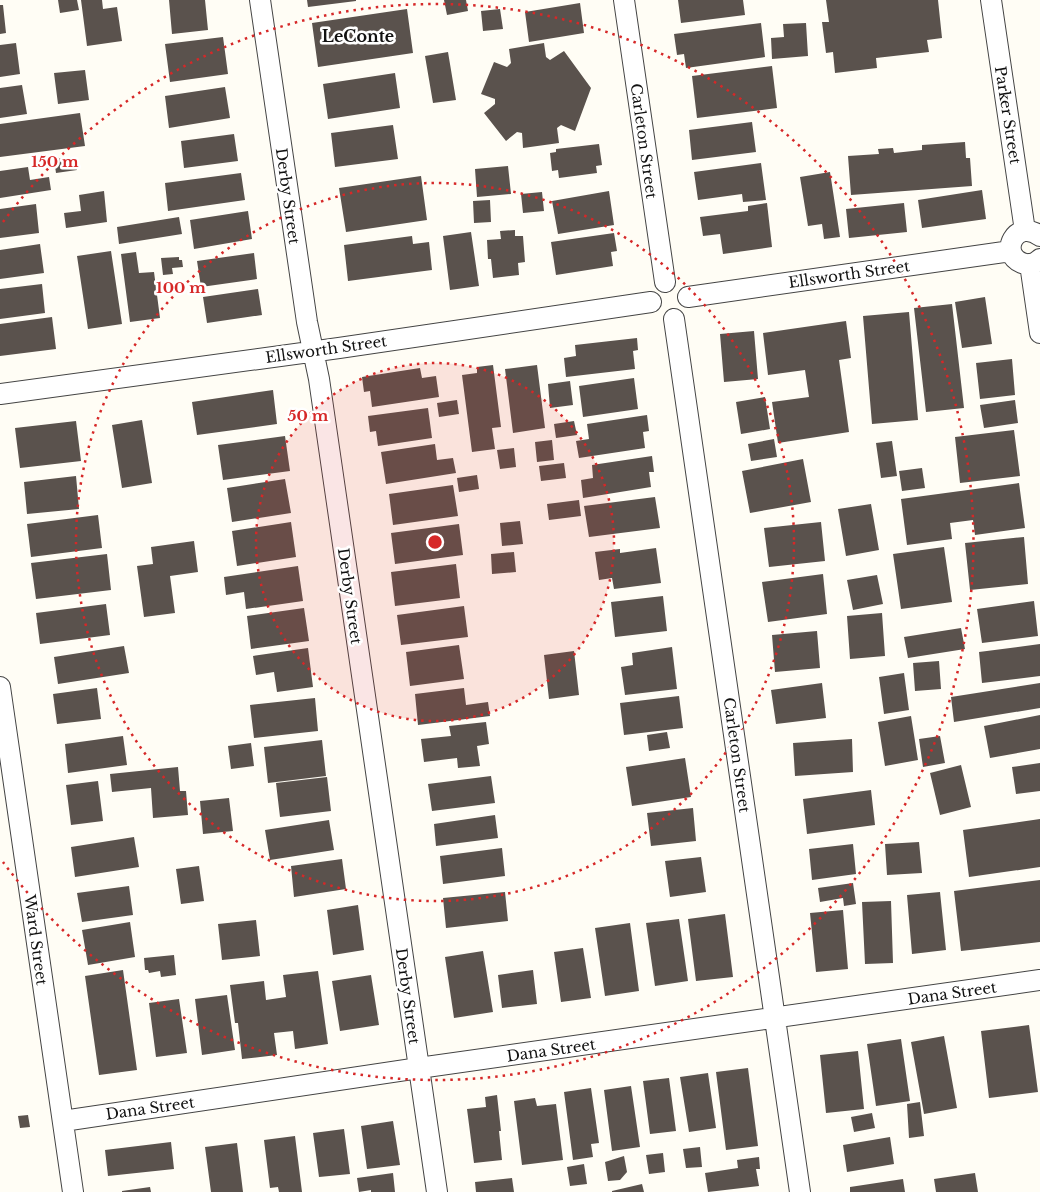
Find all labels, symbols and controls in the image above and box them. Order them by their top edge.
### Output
district label: LeConte [322,26,394,46]
street label: Parker Street [991,65,1025,166]
street label: Carleton Street [627,82,662,200]
street label: Derby Street [272,147,304,246]
text: 150 m [31,152,79,171]
street label: Ellsworth Street [787,256,911,292]
text: 100 m [156,278,206,297]
street label: Ellsworth Street [264,331,388,367]
text: 50 m [288,406,329,425]
centre of rings [426,533,444,551]
street label: Derby Street [334,547,366,646]
street label: Carleton Street [720,696,755,814]
street label: Ward Street [20,893,52,987]
street label: Derby Street [392,947,424,1046]
street label: Dana Street [906,977,998,1009]
street label: Dana Street [505,1034,597,1066]
street label: Dana Street [104,1092,196,1124]

